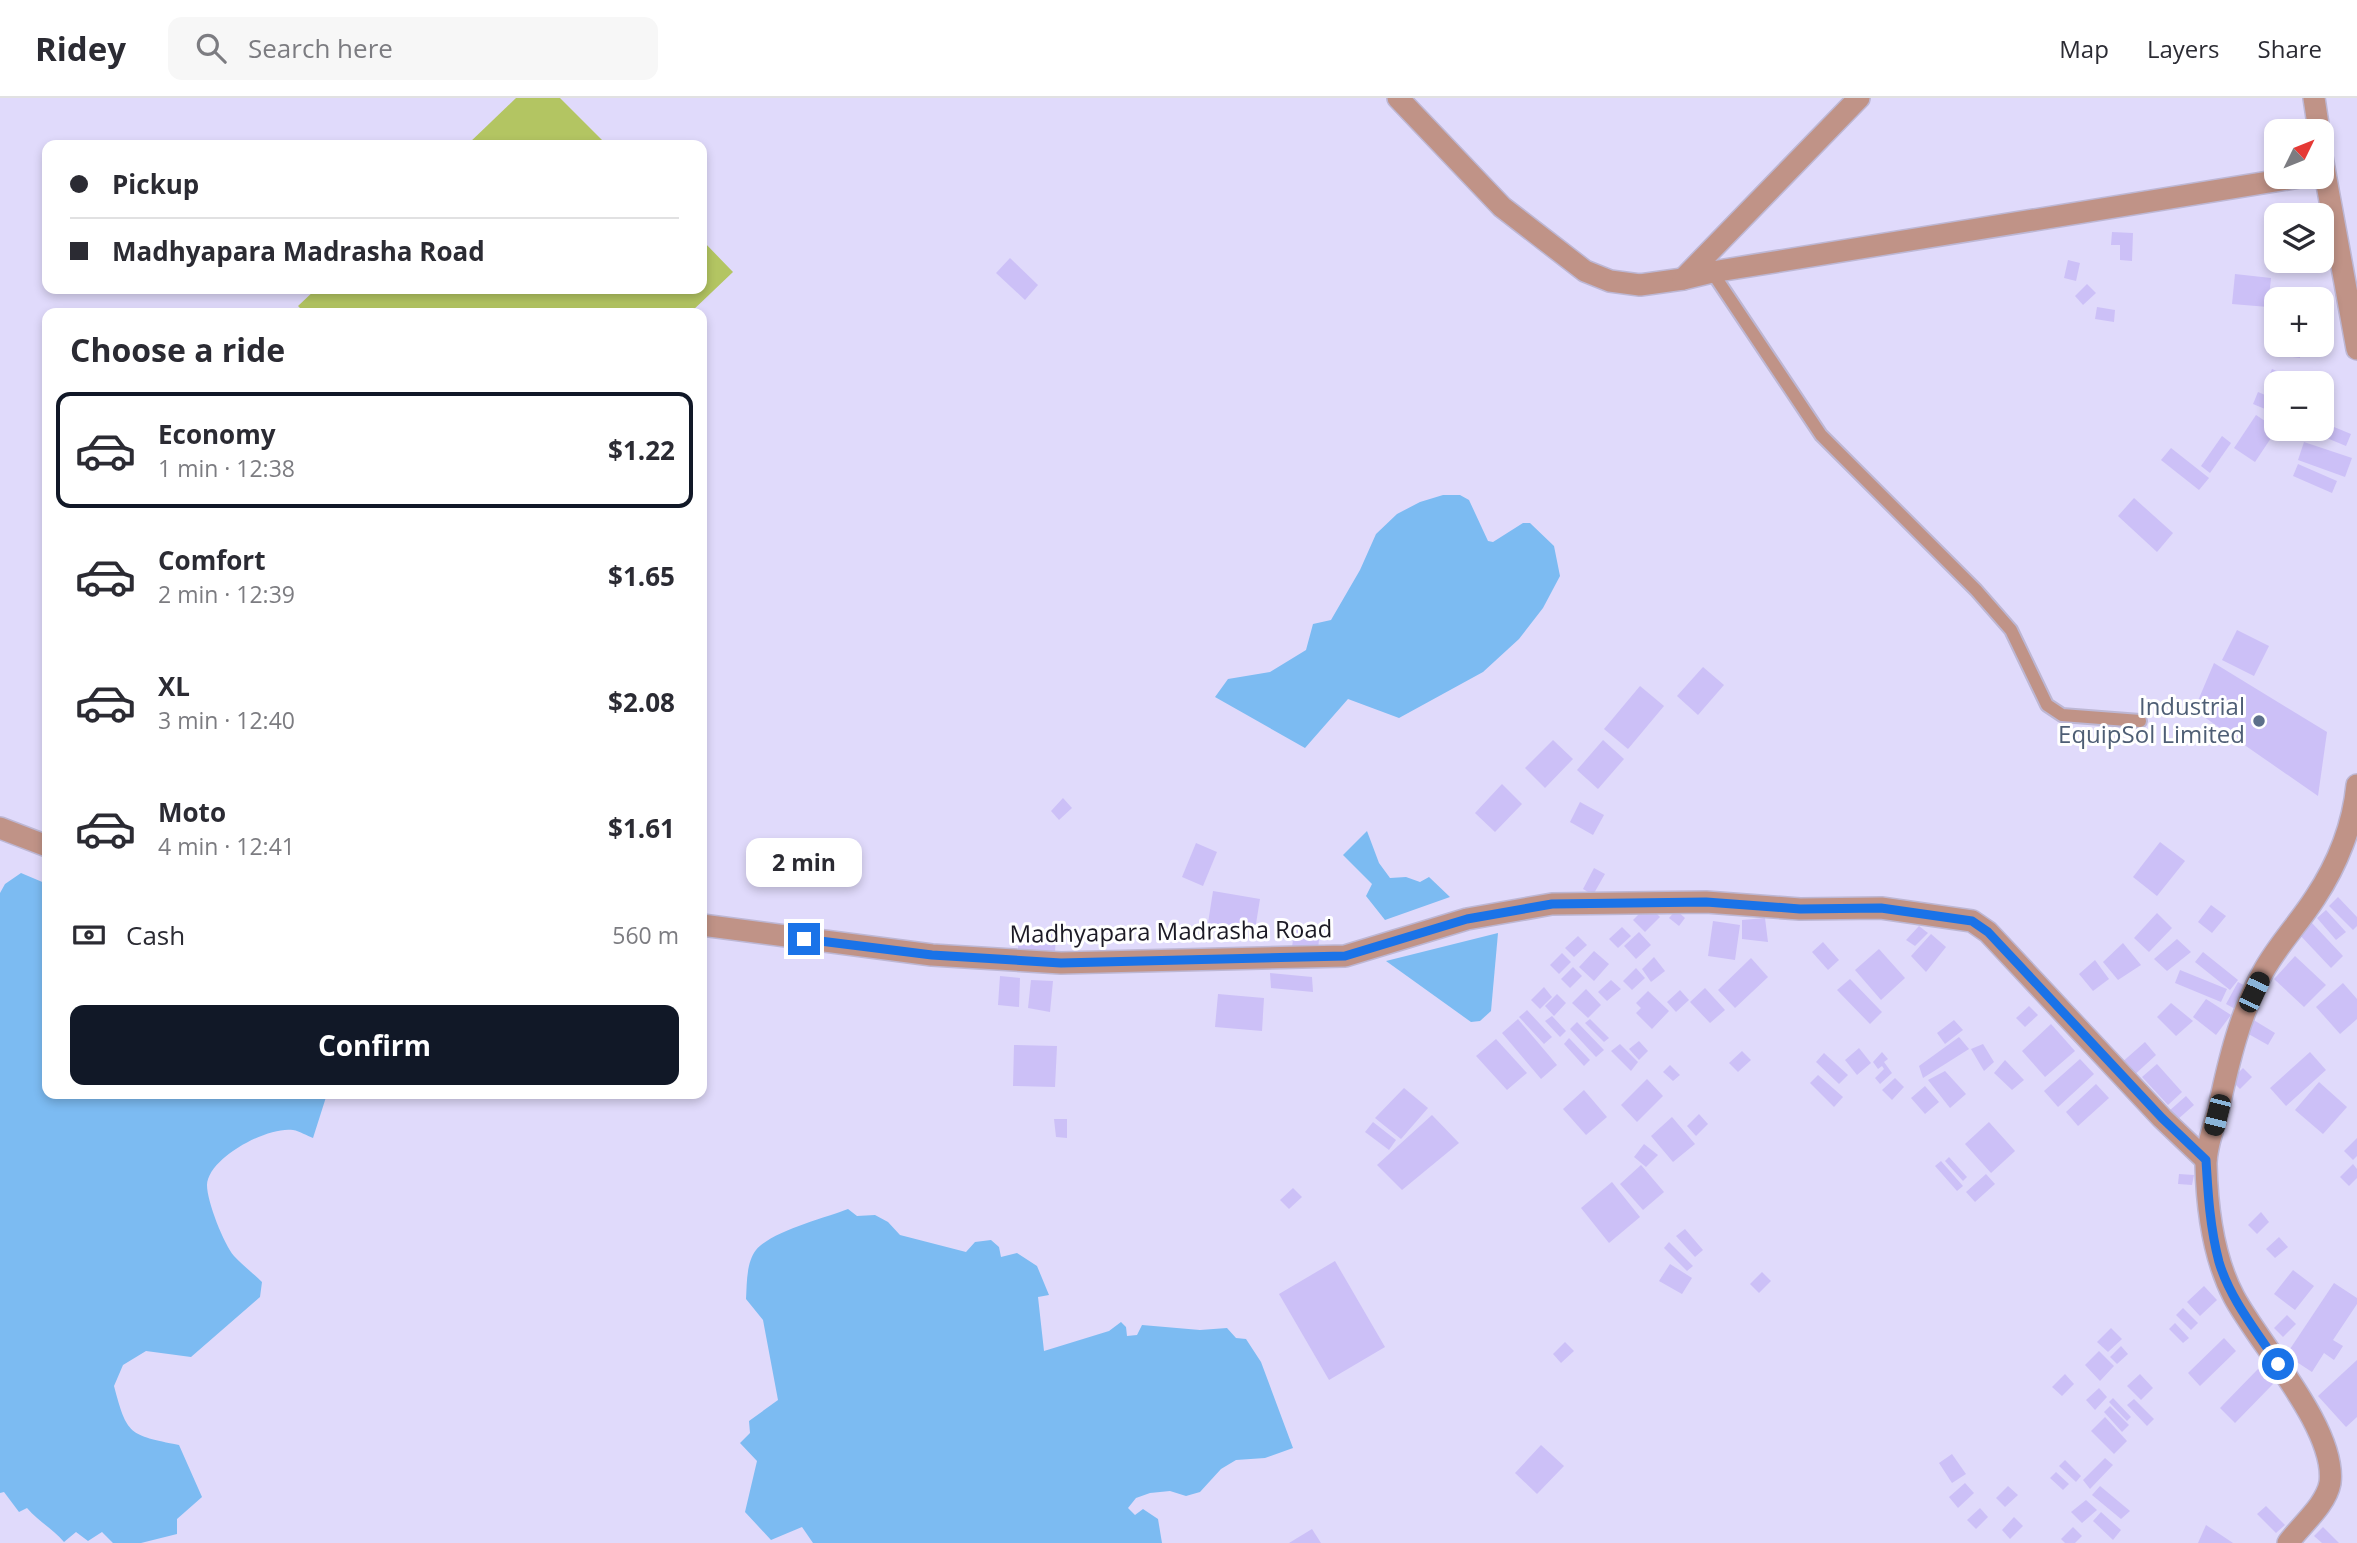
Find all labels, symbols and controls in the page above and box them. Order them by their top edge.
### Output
search box [168,17,658,80]
text: Ridey [35,26,126,71]
icon: search [192,29,230,67]
text: Search here [248,30,393,66]
text: Map [2059,32,2109,65]
text: Layers [2147,32,2220,65]
text: Share [2258,32,2322,65]
north arrow [2264,119,2334,189]
map controls [2264,119,2334,441]
text: Pickup [112,166,199,202]
button: layers [2264,203,2334,273]
text: Madhyapara Madrasha Road [112,233,485,269]
button: + [2264,287,2334,357]
text: Choose a ride [70,328,285,371]
button: − [2264,371,2334,441]
text: Economy [158,416,276,452]
icon: car [74,419,137,482]
text: $1.22 [608,432,675,468]
text: 1 min · 12:38 [158,452,295,484]
text: Comfort [158,542,265,578]
icon: car [74,545,137,608]
text: $1.65 [608,558,675,594]
text: 2 min · 12:39 [158,578,295,610]
text: XL [158,668,190,704]
icon: car [74,671,137,734]
text: $2.08 [608,684,675,720]
place label: Industrial EquipSol Limited [2058,689,2245,750]
text: 3 min · 12:40 [158,704,295,736]
marker: Industrial EquipSol Limited [2251,713,2267,729]
text: Moto [158,794,226,830]
icon: car [74,797,137,860]
text: $1.61 [608,810,675,846]
text: 4 min · 12:41 [158,830,295,862]
callout: 2 min [746,838,862,886]
text: 2 min [772,846,836,878]
street label: Madhyapara Madrasha Road [1009,911,1333,950]
icon: cash [70,916,108,954]
text: Cash [126,917,185,953]
text: 560 m [612,919,679,951]
route end [788,923,820,955]
car [2236,969,2273,1015]
button: Confirm [70,1005,679,1085]
car [2202,1092,2233,1138]
route start [2262,1348,2294,1380]

